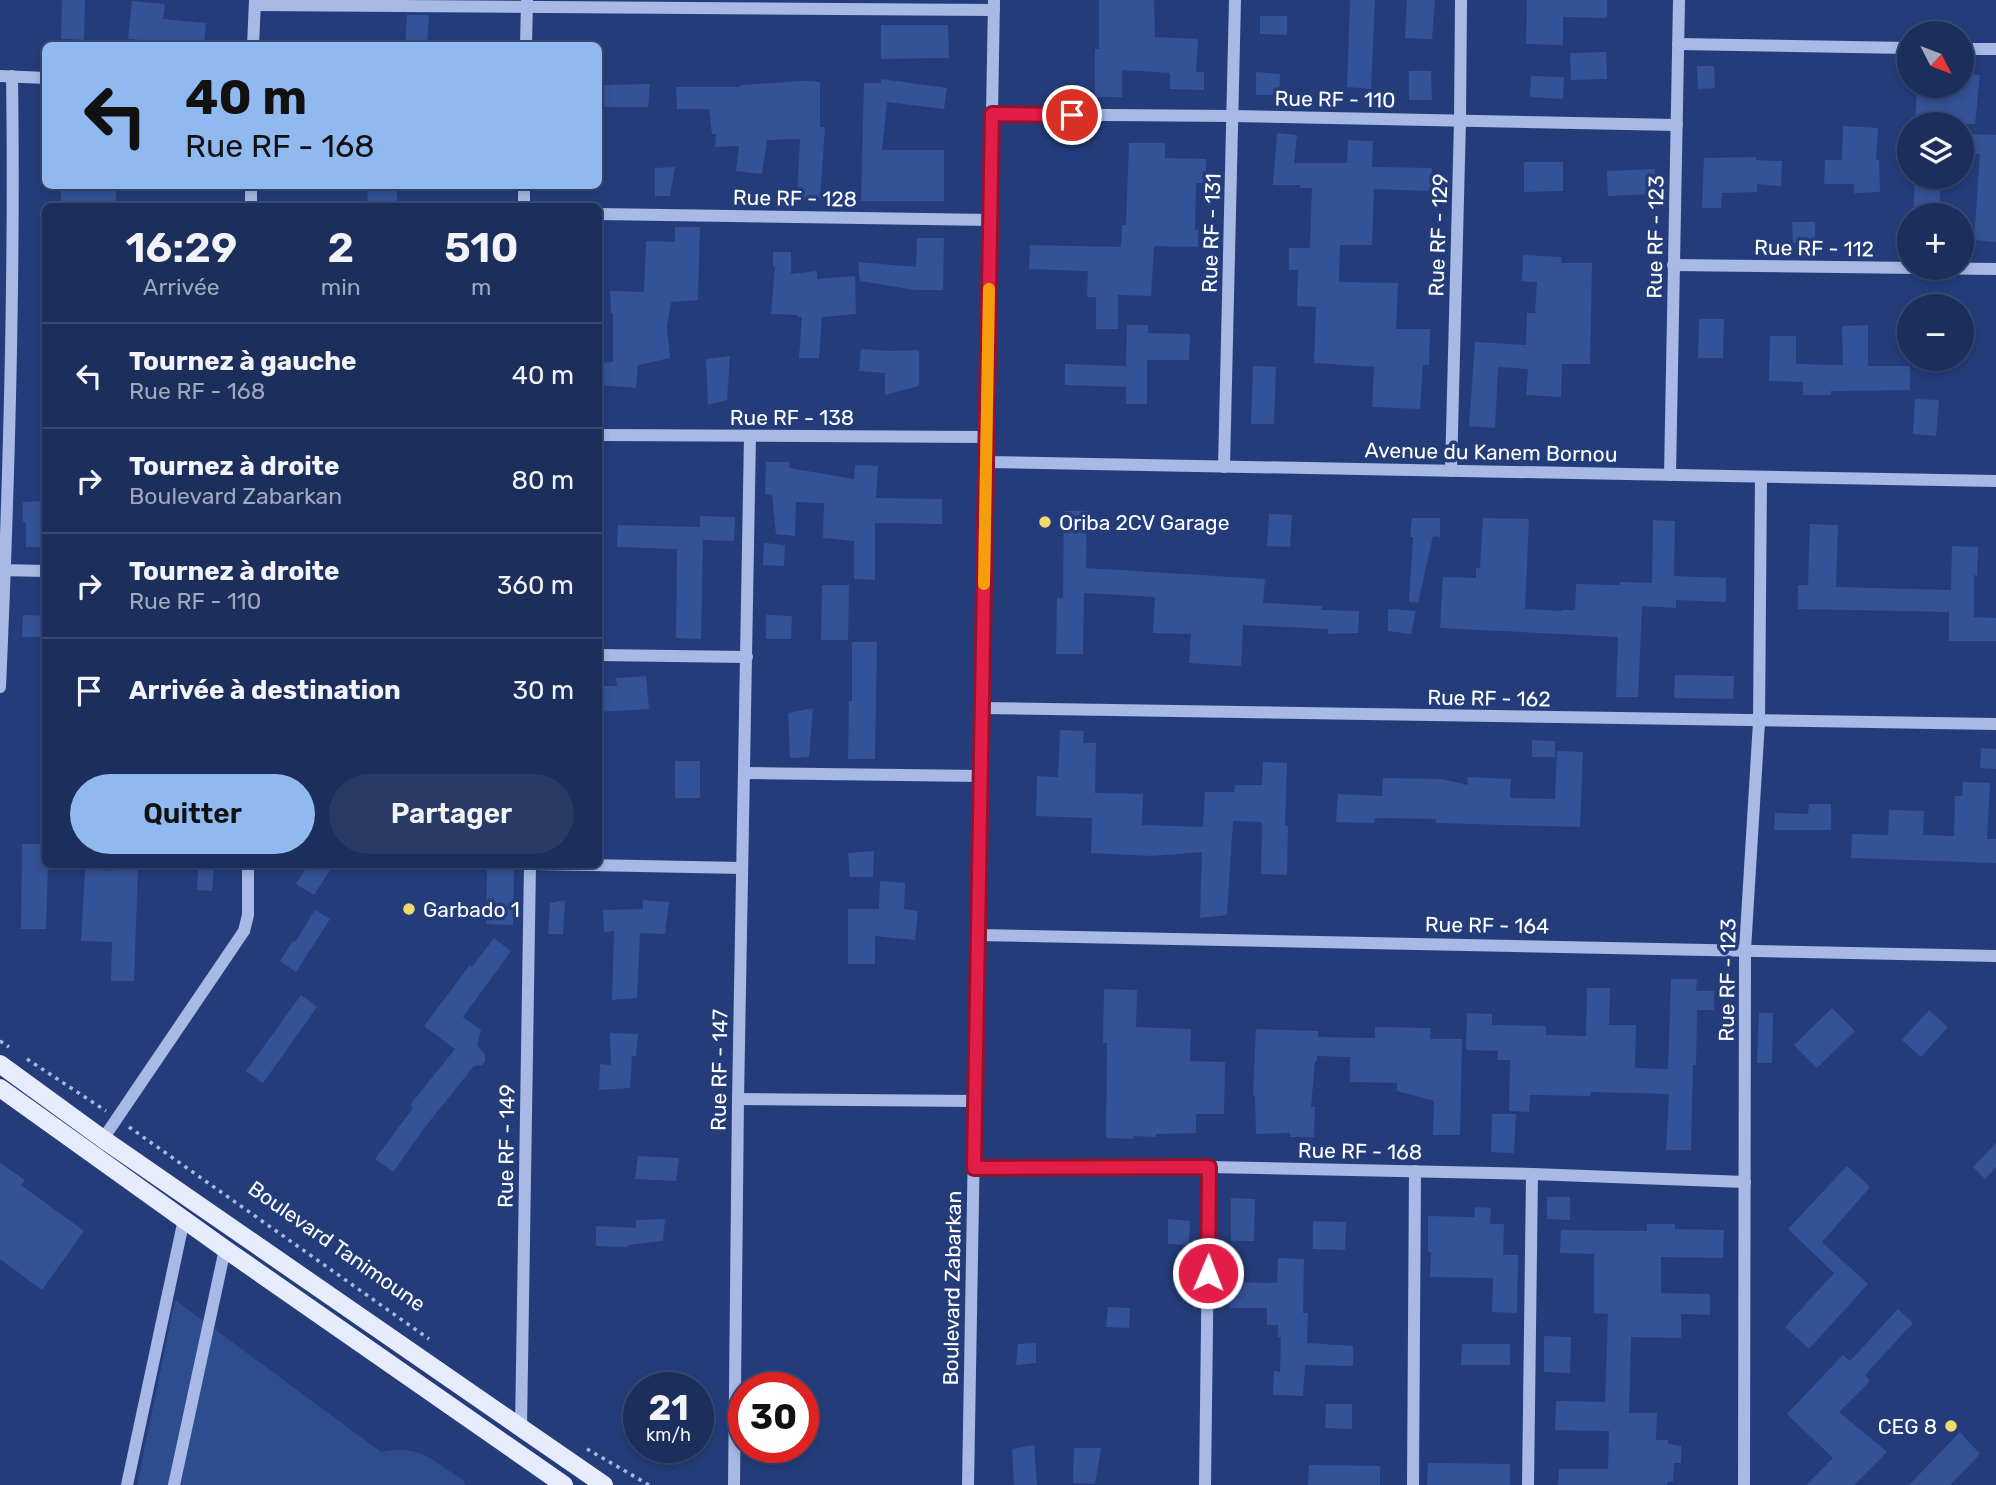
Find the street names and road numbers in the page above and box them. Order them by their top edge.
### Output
street label: Rue RF - 110 [1274,85,1396,113]
street label: Rue RF - 131 [1196,173,1226,293]
street label: Rue RF - 129 [1423,173,1453,297]
street label: Rue RF - 123 [1641,175,1669,299]
street label: Rue RF - 128 [733,184,857,212]
street label: Rue RF - 112 [1754,234,1874,262]
street label: Rue RF - 138 [730,405,854,430]
street label: Avenue du Kanem Bornou [1364,437,1618,467]
street label: Rue RF - 162 [1427,684,1551,712]
street label: Rue RF - 164 [1425,911,1549,939]
street label: Rue RF - 123 [1713,918,1741,1042]
street label: Rue RF - 147 [705,1009,733,1131]
street label: Rue RF - 149 [492,1084,520,1208]
street label: Rue RF - 168 [1298,1137,1422,1165]
street label: Boulevard Tanimoune [244,1175,430,1317]
street label: Boulevard Zabarkan [938,1190,966,1386]

